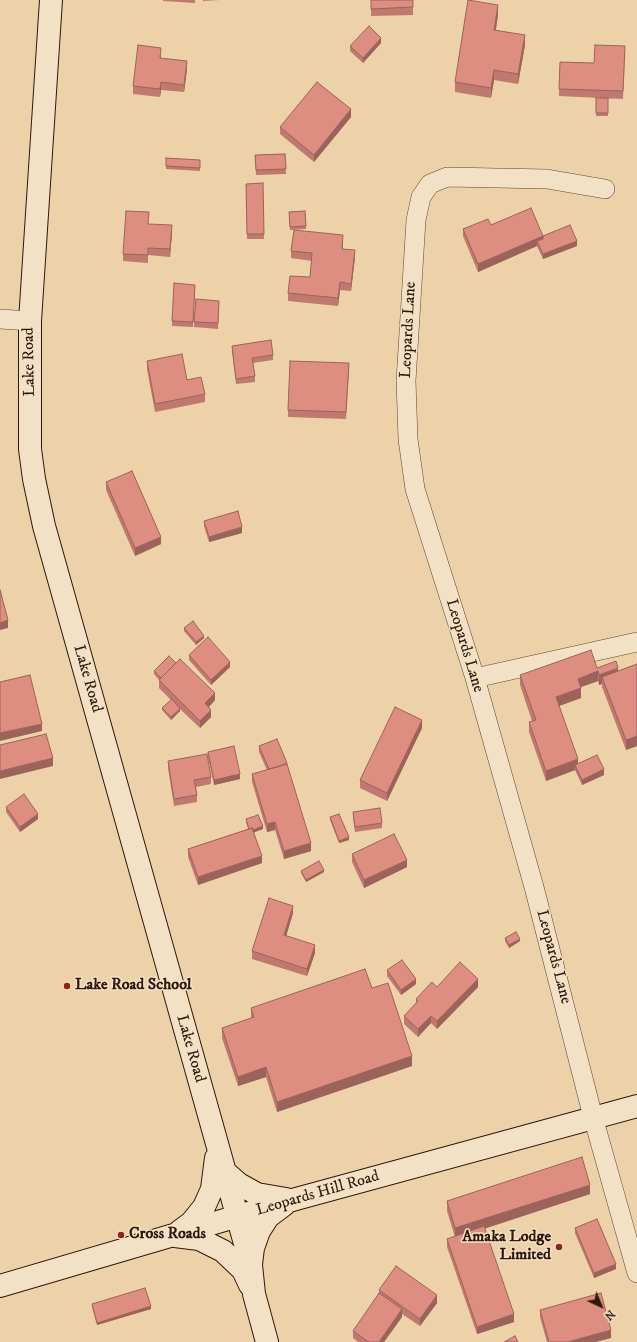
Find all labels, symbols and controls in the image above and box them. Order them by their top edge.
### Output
street label: Leopards Lane [397,281,421,379]
street label: Lake Road [20,327,40,397]
street label: Leopards Lane [441,597,487,695]
street label: Lake Road [68,643,106,715]
street label: Leopards Lane [531,908,575,1006]
place label: Lake Road School [75,976,192,996]
marker: Lake Road School [62,981,72,991]
street label: Lake Road [171,1013,209,1085]
street label: Leopards Hill Road [254,1167,382,1221]
place label: Cross Roads [129,1225,206,1245]
place label: Amaka Lodge Limited [462,1228,551,1266]
marker: Cross Roads [116,1230,126,1240]
marker: Amaka Lodge Limited [554,1242,564,1252]
north arrow [581,1286,621,1326]
text: N [601,1306,617,1323]

